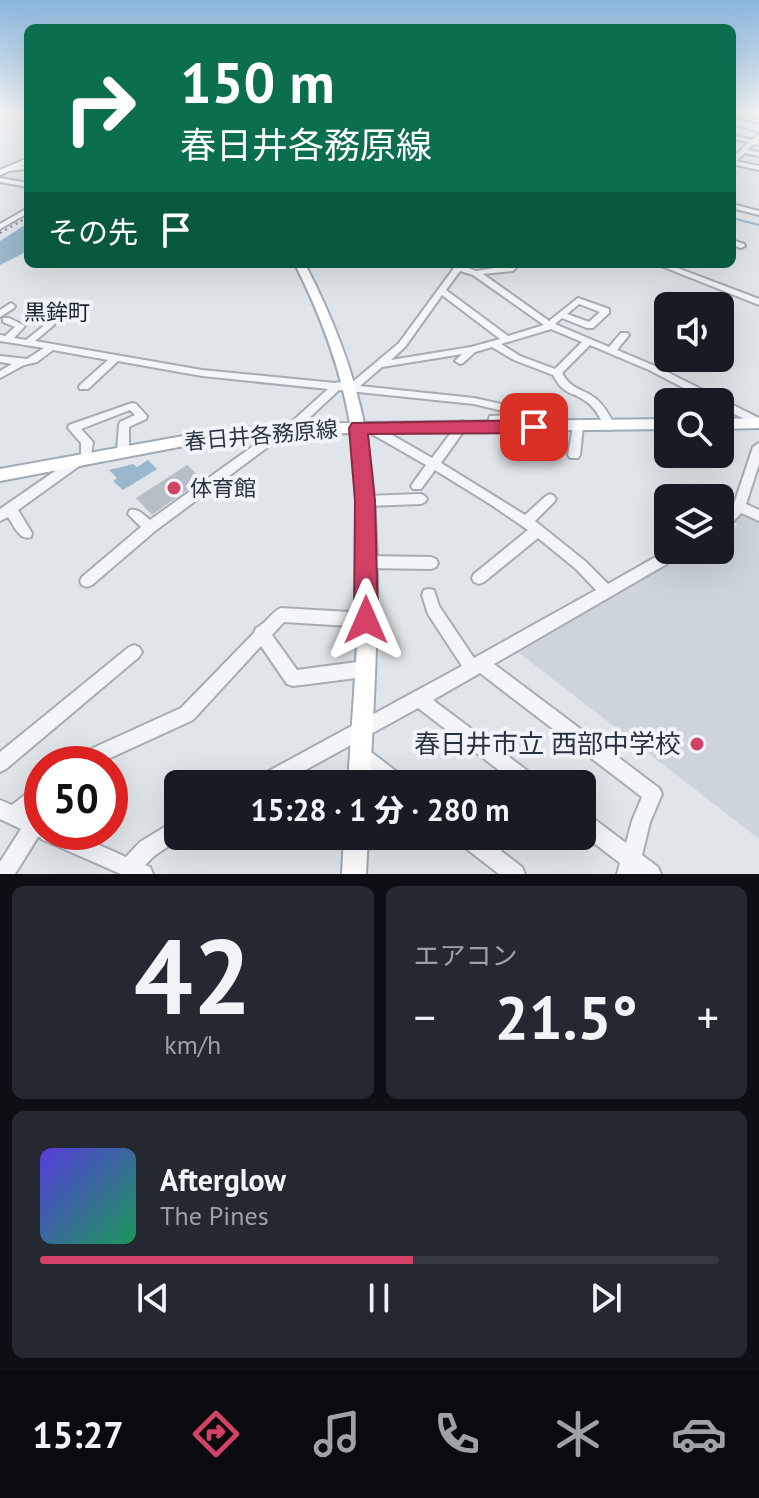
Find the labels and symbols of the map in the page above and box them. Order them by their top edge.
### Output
district label: 黒鉾町 [24,298,90,326]
pin [500,393,568,461]
street label: 春日井各務原線 [183,414,339,456]
place label: 体育館 [190,474,256,502]
marker: 体育館 [165,479,183,497]
position arrow [324,578,408,662]
place label: 春日井市立 西部中学校 [414,727,681,760]
marker: 春日井市立 西部中学校 [688,735,706,753]
speed limit sign: 50 [24,746,128,850]

